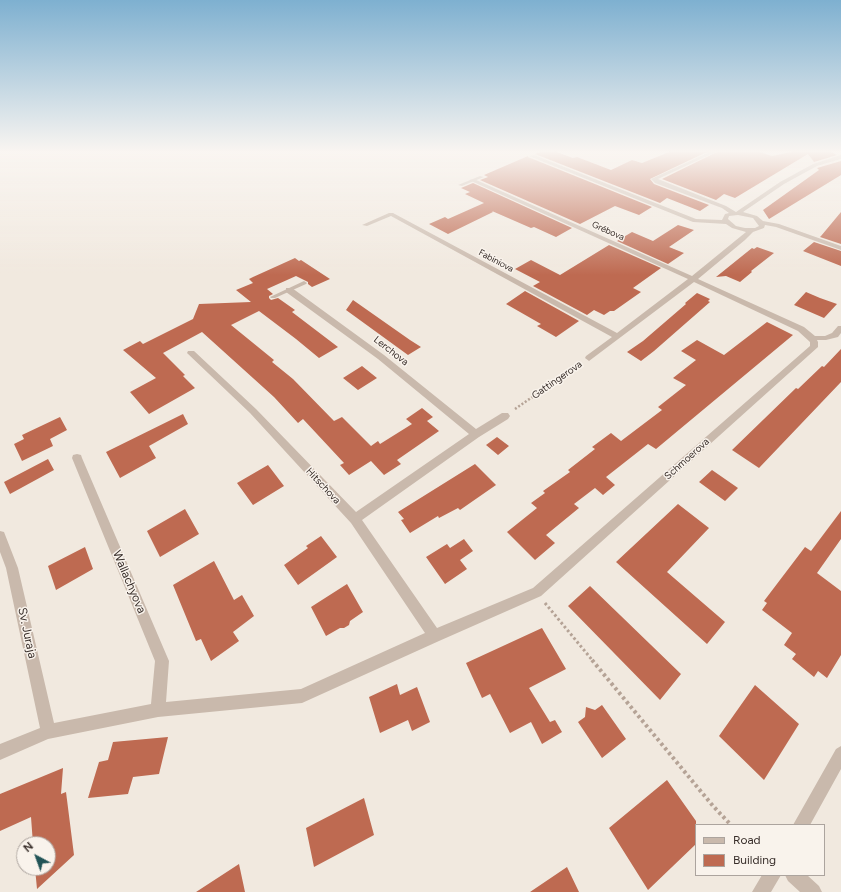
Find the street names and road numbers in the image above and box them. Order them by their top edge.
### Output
street label: Grébova [590,219,626,243]
street label: Fabiniova [477,247,515,275]
street label: Lerchova [371,334,411,368]
street label: Gattingerova [530,358,584,402]
street label: Schmoerova [662,436,712,482]
street label: Hitschova [303,465,343,507]
street label: Wallachyova [109,548,149,616]
street label: Sv. Juraja [15,606,39,660]

